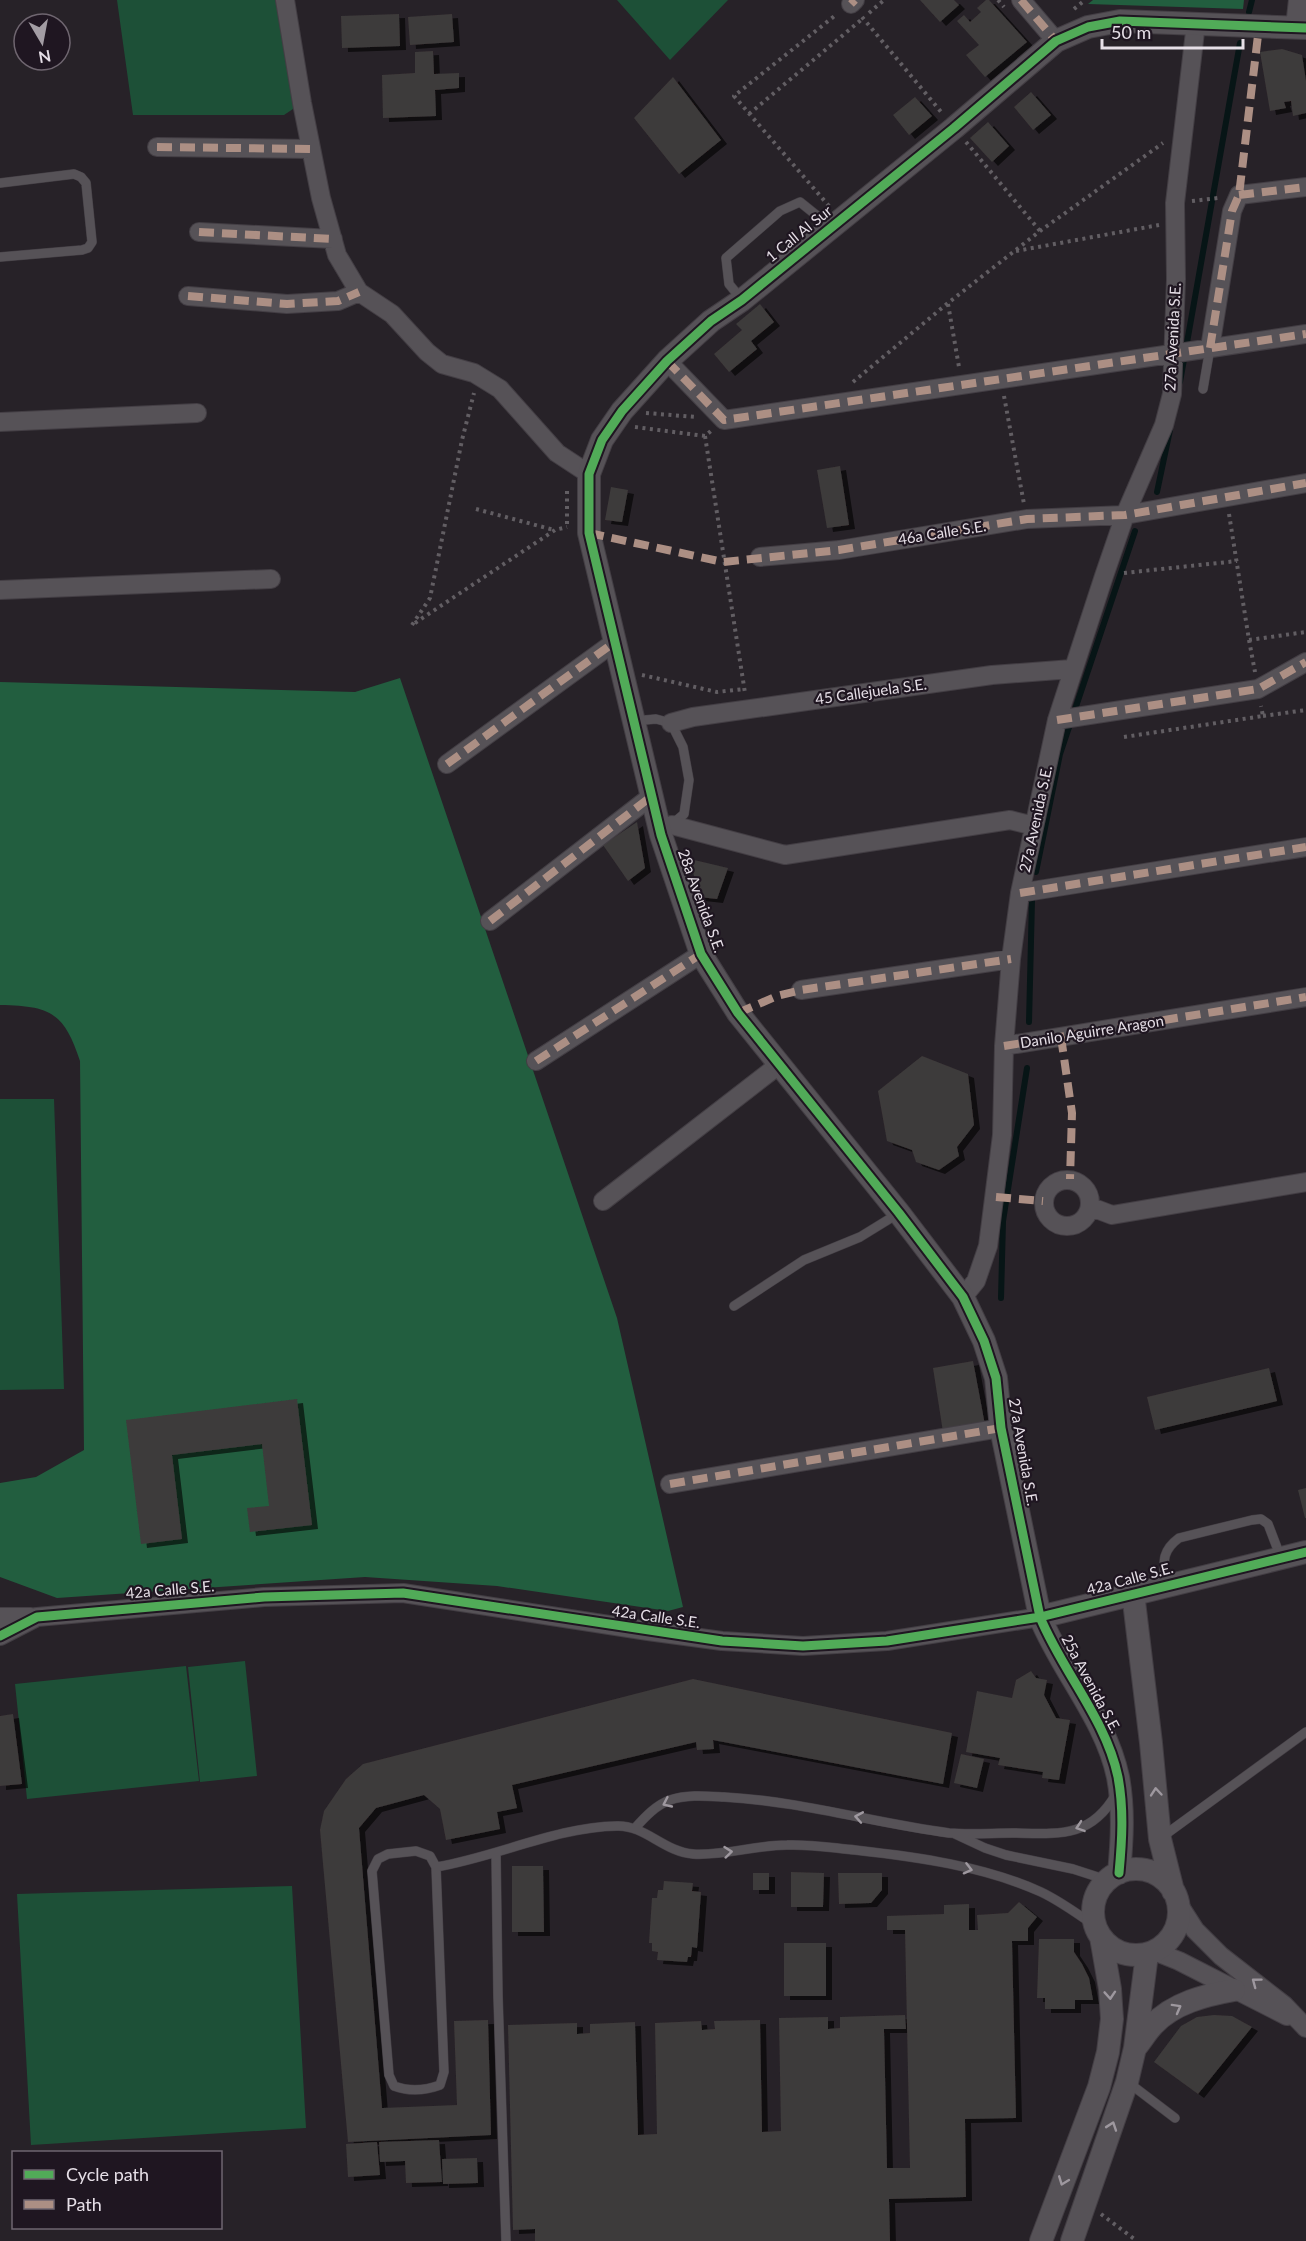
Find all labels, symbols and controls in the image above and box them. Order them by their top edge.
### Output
north arrow [12,12,72,72]
scale bar [1102,12,1243,50]
text: 50 m [1111,21,1151,43]
text: N [37,47,52,68]
street label: 1 Call Al Sur [762,201,835,265]
street label: 27a Avenida S.E. [1160,282,1184,392]
street label: 46a Calle S.E. [897,516,987,548]
street label: 45 Callejuela S.E. [814,674,928,708]
street label: 27a Avenida S.E. [1015,764,1055,874]
street label: 28a Avenida S.E. [675,846,729,955]
street label: Danilo Aguirre Aragon [1019,1011,1165,1051]
street label: 27a Avenida S.E. [1006,1397,1042,1507]
street label: 42a Calle S.E. [1084,1558,1175,1598]
street label: 42a Calle S.E. [125,1576,215,1602]
street label: 42a Calle S.E. [611,1601,701,1631]
street label: 25a Avenida S.E. [1058,1631,1125,1736]
one-way arrow [1150,1788,1163,1797]
one-way arrow [662,1796,673,1808]
one-way arrow [854,1811,864,1824]
one-way arrow [1075,1819,1086,1832]
one-way arrow [724,1846,733,1859]
one-way arrow [963,1862,973,1875]
one-way arrow [1252,1979,1263,1990]
one-way arrow [1103,1990,1116,1999]
one-way arrow [1171,2004,1181,2016]
one-way arrow [1105,2121,1118,2132]
legend [12,2151,222,2229]
text: Cycle path [66,2163,149,2185]
one-way arrow [1057,2176,1070,2186]
text: Path [66,2193,102,2215]

